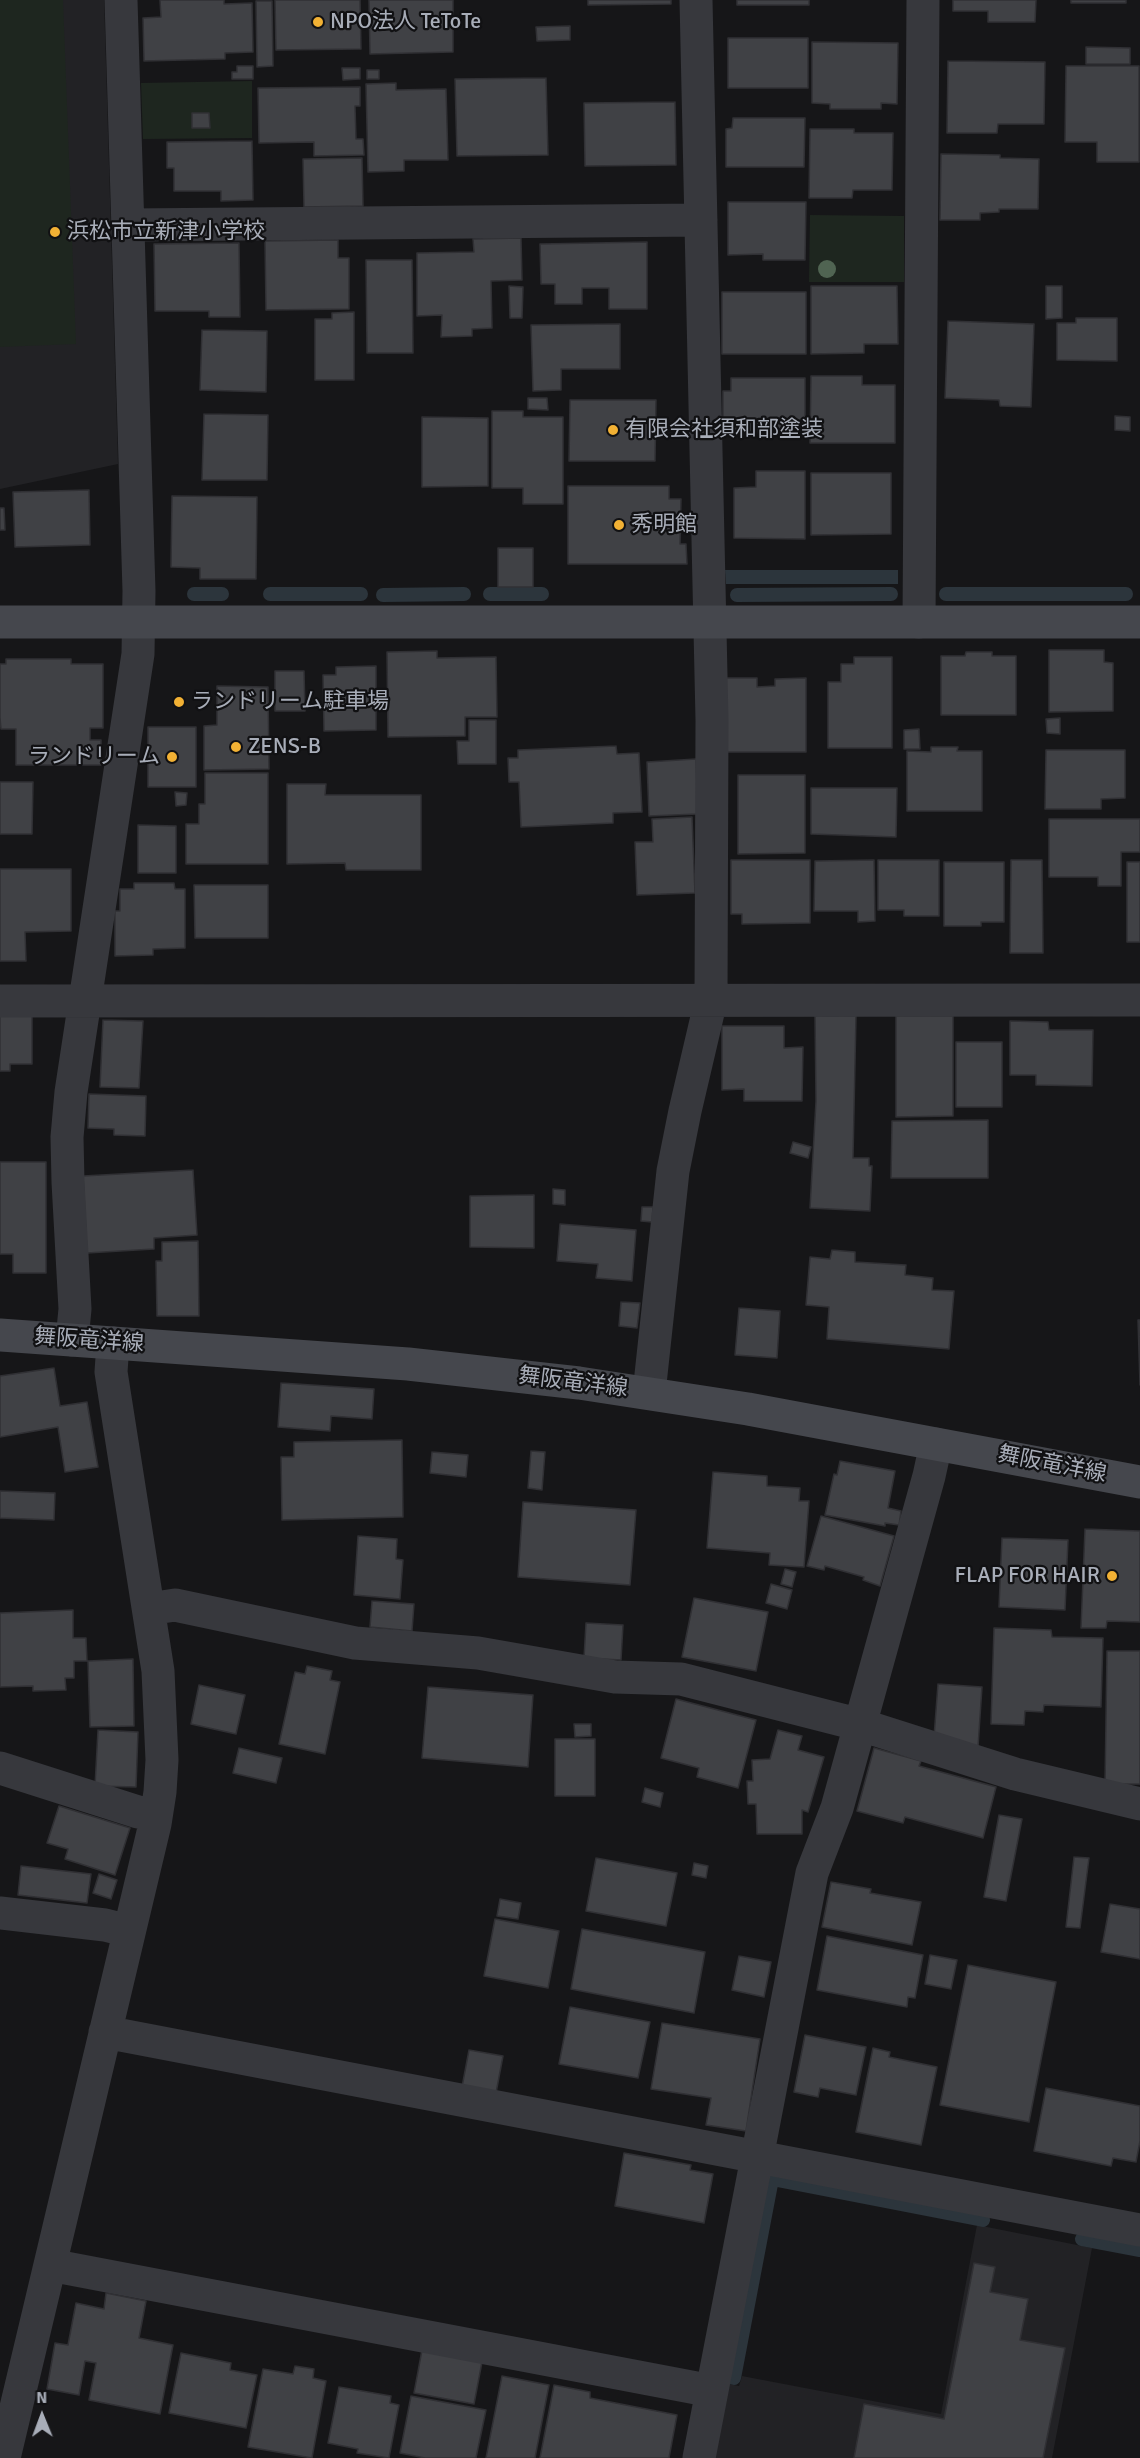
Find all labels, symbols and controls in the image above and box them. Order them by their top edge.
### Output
place label: NPO法人 TeToTe [330,9,481,35]
marker: NPO法人 TeToTe [311,15,325,29]
place label: 浜松市立新津小学校 [67,219,265,245]
marker: 浜松市立新津小学校 [48,225,62,239]
place label: 有限会社須和部塗装 [625,417,823,443]
marker: 有限会社須和部塗装 [606,423,620,437]
place label: 秀明館 [631,512,697,538]
marker: 秀明館 [612,518,626,532]
place label: ランドリーム駐車場 [191,689,389,715]
marker: ランドリーム駐車場 [172,695,186,709]
place label: ZENS-B [248,734,321,760]
marker: ZENS-B [229,740,243,754]
place label: ランドリーム [28,744,160,770]
marker: ランドリーム [165,750,179,764]
street label: 舞阪竜洋線 [33,1324,145,1358]
street label: 舞阪竜洋線 [517,1363,629,1403]
street label: 舞阪竜洋線 [995,1442,1109,1488]
place label: FLAP FOR HAIR [955,1563,1100,1589]
marker: FLAP FOR HAIR [1105,1569,1119,1583]
north arrow [12,2386,72,2446]
text: N [36,2388,47,2408]

